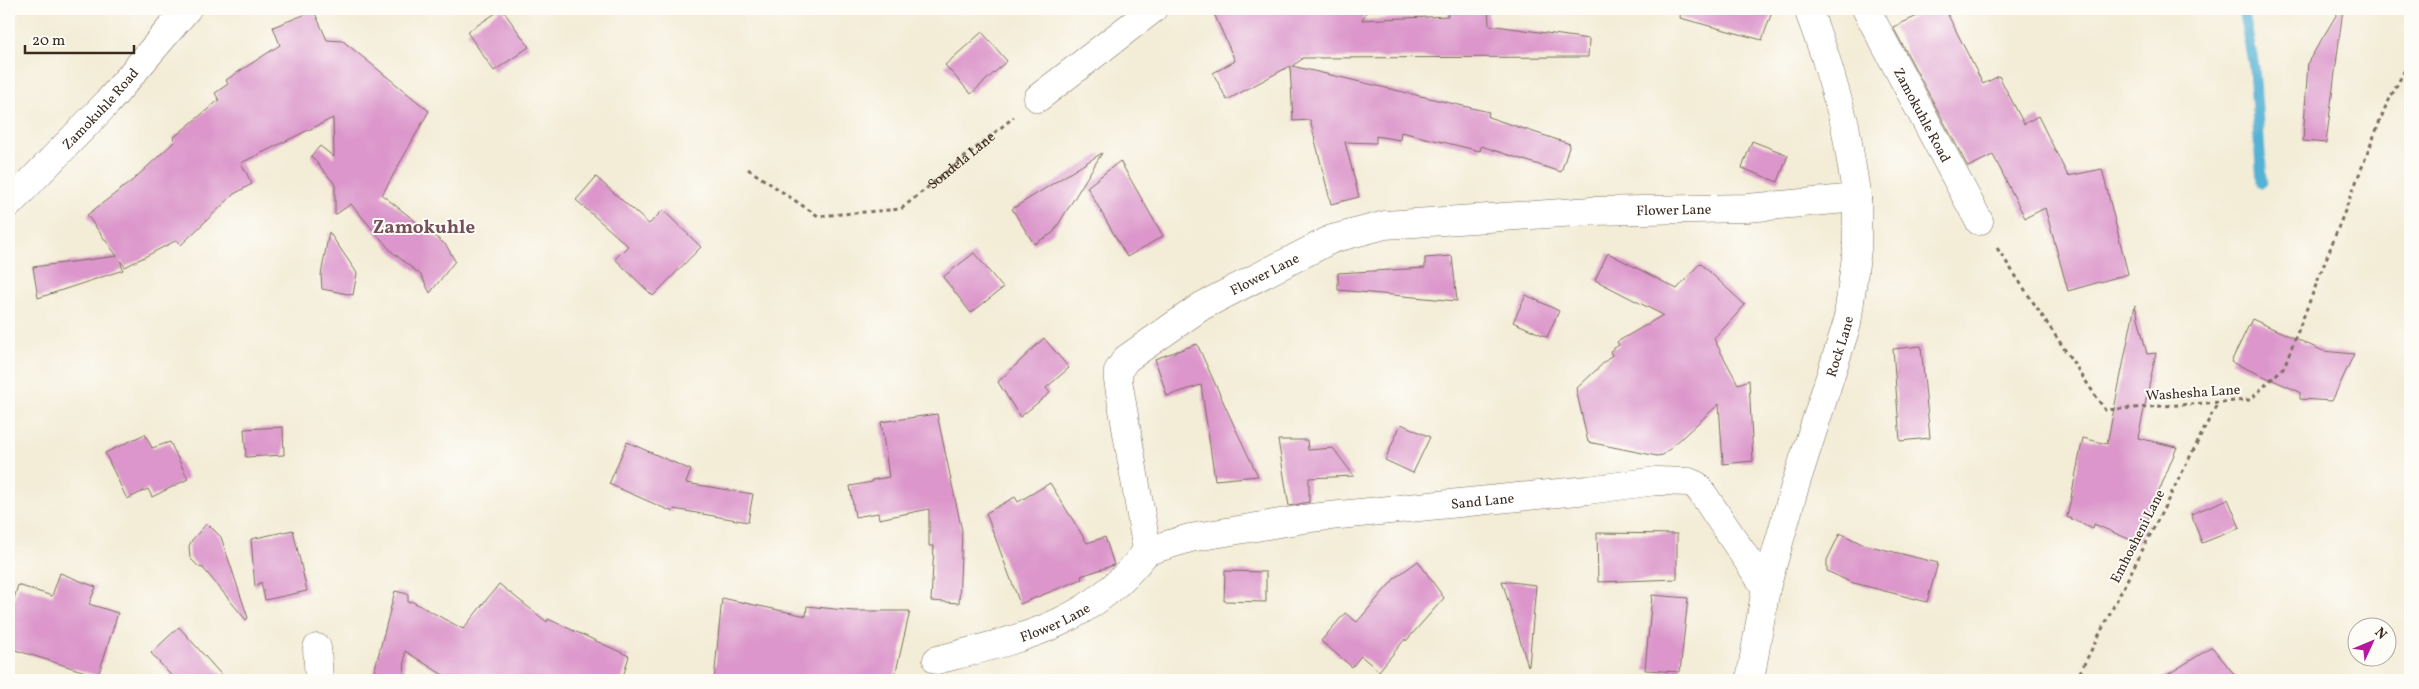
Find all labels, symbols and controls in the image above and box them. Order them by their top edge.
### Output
scale bar [25,22,134,54]
text: 20 m [32,31,65,52]
street label: Zamokuhle Road [59,65,144,155]
street label: Zamokuhle Road [1888,65,1954,166]
street label: Sondela Lane [924,128,1000,195]
street label: Flower Lane [1636,201,1712,221]
district label: Zamokuhle [373,215,476,241]
street label: Flower Lane [1227,249,1303,301]
street label: Rock Lane [1823,315,1859,380]
street label: Washesha Lane [2145,381,2241,406]
street label: Emhosheni Lane [2107,486,2170,587]
street label: Sand Lane [1450,489,1516,515]
street label: Flower Lane [1018,599,1095,648]
north arrow [2346,616,2396,666]
text: N [2370,624,2391,644]

